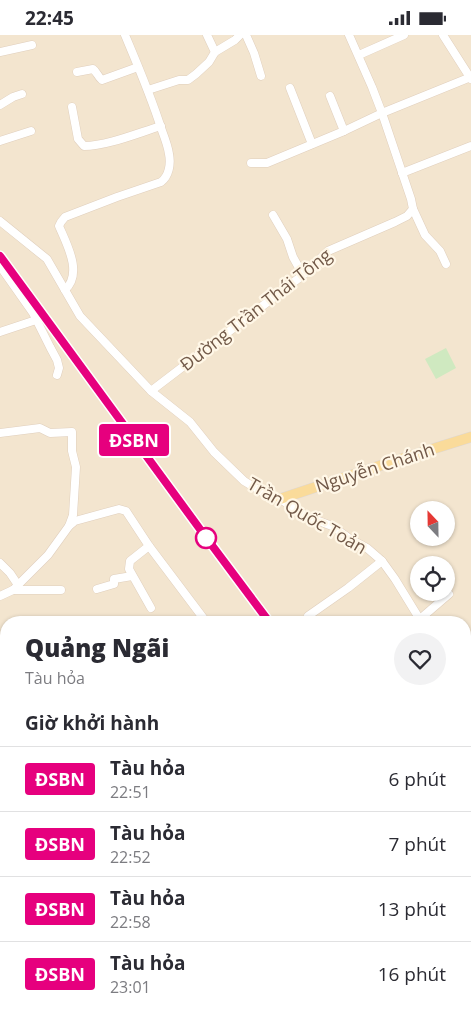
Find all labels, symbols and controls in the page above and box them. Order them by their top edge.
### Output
text: 22:45 [25,5,74,31]
street label: Đường Trần Thái Tông [175,242,336,376]
line badge: ĐSBN [99,424,169,456]
text: ĐSBN [109,428,159,452]
street label: Nguyễn Chánh [312,437,437,498]
street label: Trần Quốc Toản [244,471,371,559]
north arrow [410,501,455,546]
map controls [410,501,455,601]
unlabelled marker [195,527,217,549]
button: locate [410,556,455,601]
text: Quảng Ngãi [25,631,169,664]
button: heart [394,633,446,685]
text: Tàu hỏa [25,667,85,689]
text: Giờ khởi hành [25,710,159,736]
text: Tàu hỏa [110,755,186,781]
text: 6 phút [388,766,446,792]
text: ĐSBN [35,767,85,791]
text: 22:51 [110,781,151,803]
text: Tàu hỏa [110,820,186,846]
text: 7 phút [388,831,446,857]
text: ĐSBN [35,832,85,856]
text: 22:52 [110,846,151,868]
text: Tàu hỏa [110,885,186,911]
text: 13 phút [378,896,446,922]
text: ĐSBN [35,897,85,921]
text: 22:58 [110,911,151,933]
text: Tàu hỏa [110,950,186,976]
text: 16 phút [378,961,446,987]
text: ĐSBN [35,962,85,986]
text: 23:01 [110,976,151,998]

